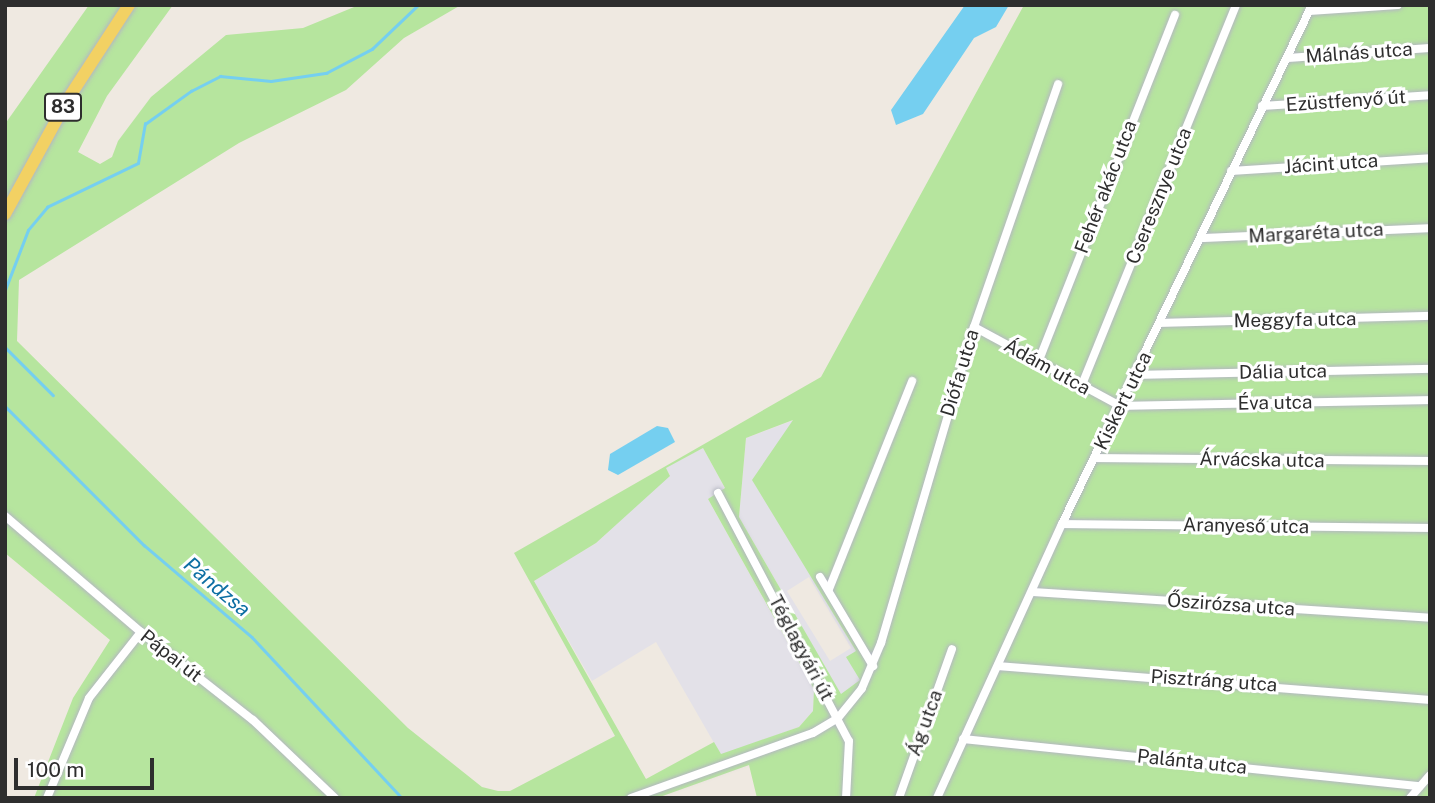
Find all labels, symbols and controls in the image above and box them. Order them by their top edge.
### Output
street label: Málnás utca [1305,38,1413,68]
street label: Ezüstfenyő út [1285,85,1407,117]
road number: 83 [44,92,82,122]
street label: Fehér akác utca [1070,117,1142,257]
street label: Cseresznye utca [1121,125,1197,267]
street label: Jácint utca [1283,149,1379,179]
street label: Margaréta utca [1248,218,1384,248]
street label: Meggyfa utca [1233,308,1357,332]
street label: Diófa utca [936,327,984,419]
street label: Ádám utca [1000,334,1094,400]
street label: Kiskert utca [1089,348,1157,454]
street label: Dália utca [1239,360,1327,384]
street label: Éva utca [1237,391,1313,415]
street label: Árvácska utca [1199,448,1325,472]
street label: Aranyeső utca [1183,514,1309,538]
water label: Pándzsa [179,552,255,622]
street label: Őszirózsa utca [1166,589,1296,621]
street label: Téglagyári út [764,591,838,705]
street label: Pápai út [136,625,206,687]
street label: Pisztráng utca [1150,665,1278,697]
street label: Ág utca [903,687,947,759]
scale bar [18,744,158,788]
street label: Palánta utca [1136,745,1248,779]
text: 100 m [27,757,84,782]

